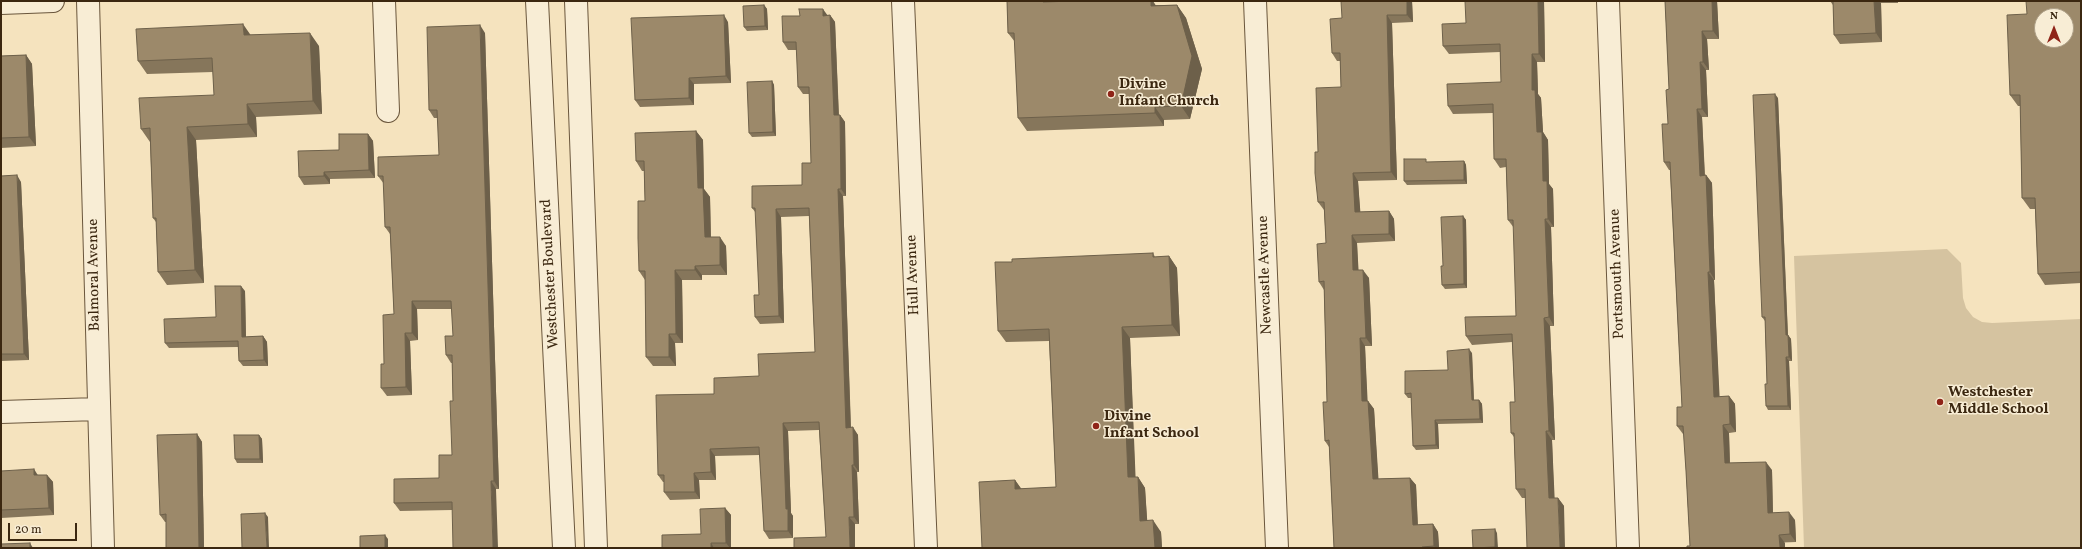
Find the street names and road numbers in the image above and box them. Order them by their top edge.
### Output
street label: Westchester Boulevard [538,199,564,349]
street label: Portsmouth Avenue [1607,209,1629,339]
street label: Newcastle Avenue [1255,215,1277,335]
street label: Balmoral Avenue [85,218,105,332]
street label: Hull Avenue [904,234,924,316]

